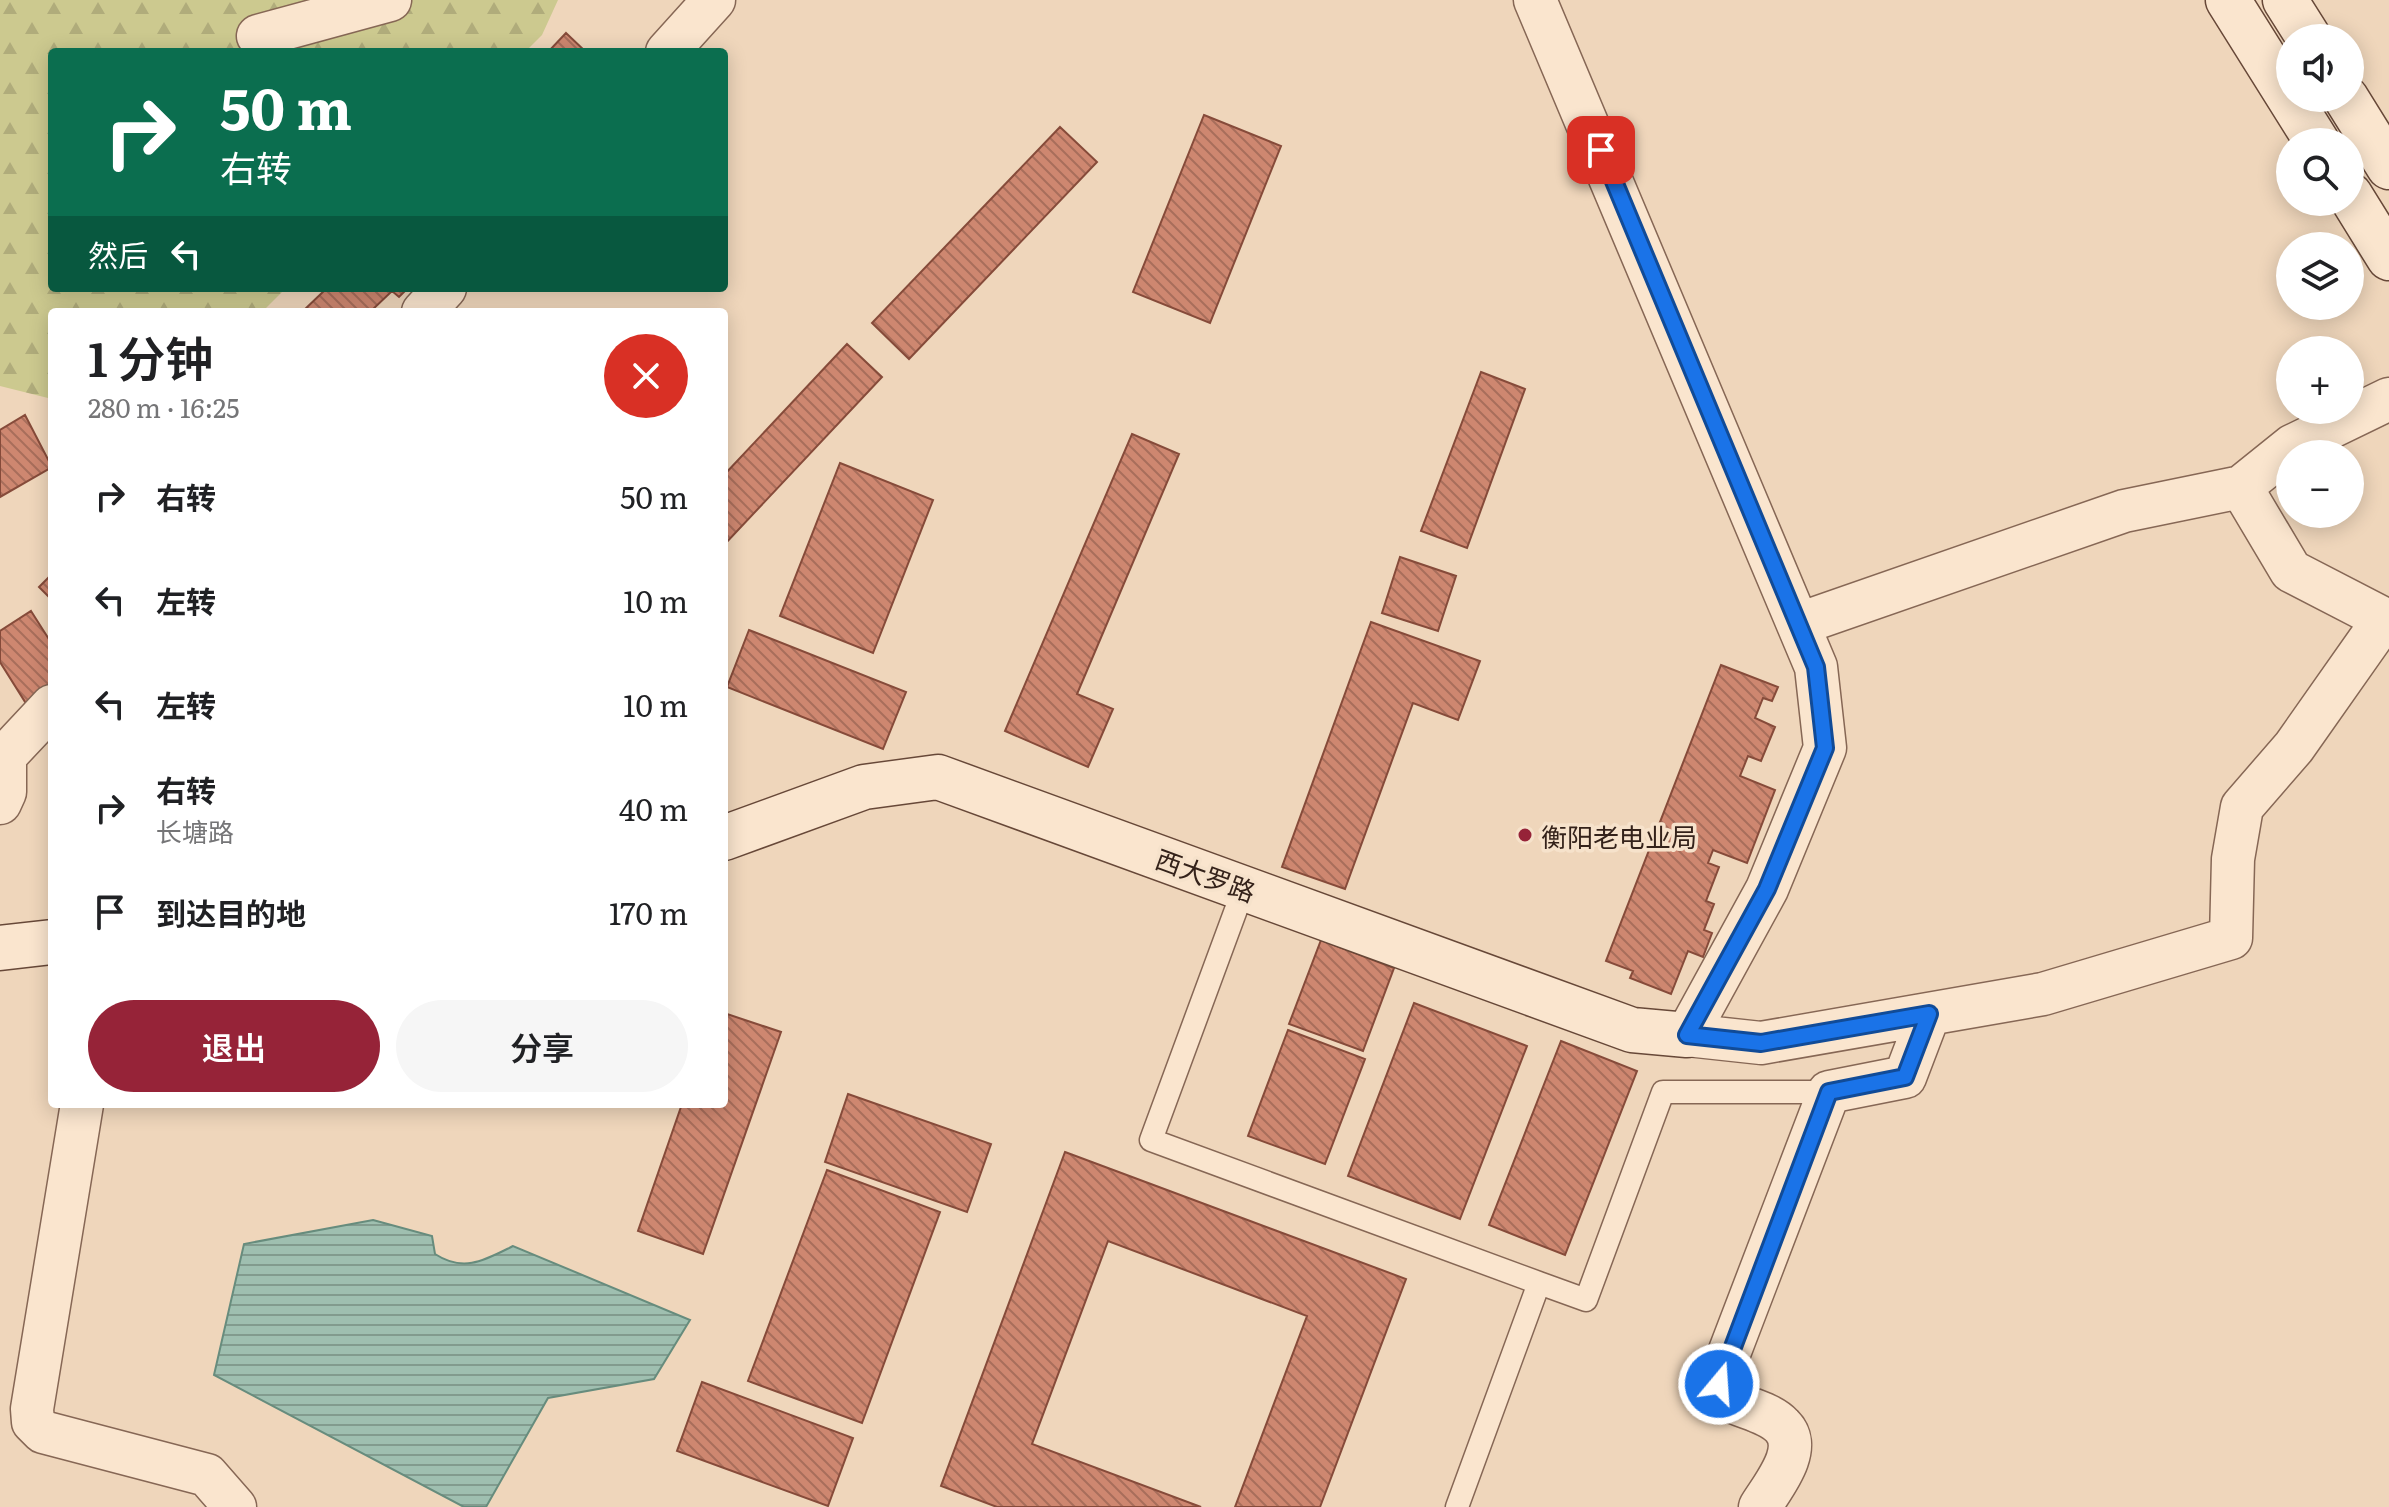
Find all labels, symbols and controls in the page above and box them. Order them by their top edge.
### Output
map controls [2276,24,2364,528]
button: sound [2276,24,2364,112]
text: 50 m [220,64,352,147]
icon: right [88,80,192,184]
pin [1567,116,1635,184]
icon: arrive [1579,128,1623,172]
button: search [2276,128,2364,216]
text: 右转 [220,140,292,193]
text: 然后 [88,232,148,276]
icon: left [164,232,208,276]
button: layers [2276,232,2364,320]
text: 1 分钟 [88,321,213,392]
button: close [604,334,688,418]
button: + [2276,336,2364,424]
text: 280 m · 16:25 [88,387,239,426]
button: − [2276,440,2364,528]
icon: right [88,474,132,518]
text: 右转 [156,474,216,518]
text: 50 m [620,474,688,518]
icon: left [88,578,132,622]
text: 左转 [156,578,216,622]
text: 10 m [623,578,688,622]
icon: left [88,682,132,726]
text: 左转 [156,682,216,726]
text: 10 m [623,682,688,726]
text: 右转 [156,767,216,811]
icon: right [88,786,132,830]
text: 40 m [619,786,688,830]
text: 长塘路 [156,811,234,850]
place label: 衡阳老电业局 [1541,816,1697,855]
marker: 衡阳老电业局 [1516,826,1534,844]
street label: 西大罗路 [1150,838,1262,910]
icon: arrive [88,890,132,934]
text: 到达目的地 [156,890,306,934]
text: 170 m [609,890,688,934]
button: 退出 [88,1000,380,1092]
button: 分享 [396,1000,688,1092]
position arrow [1677,1342,1761,1426]

